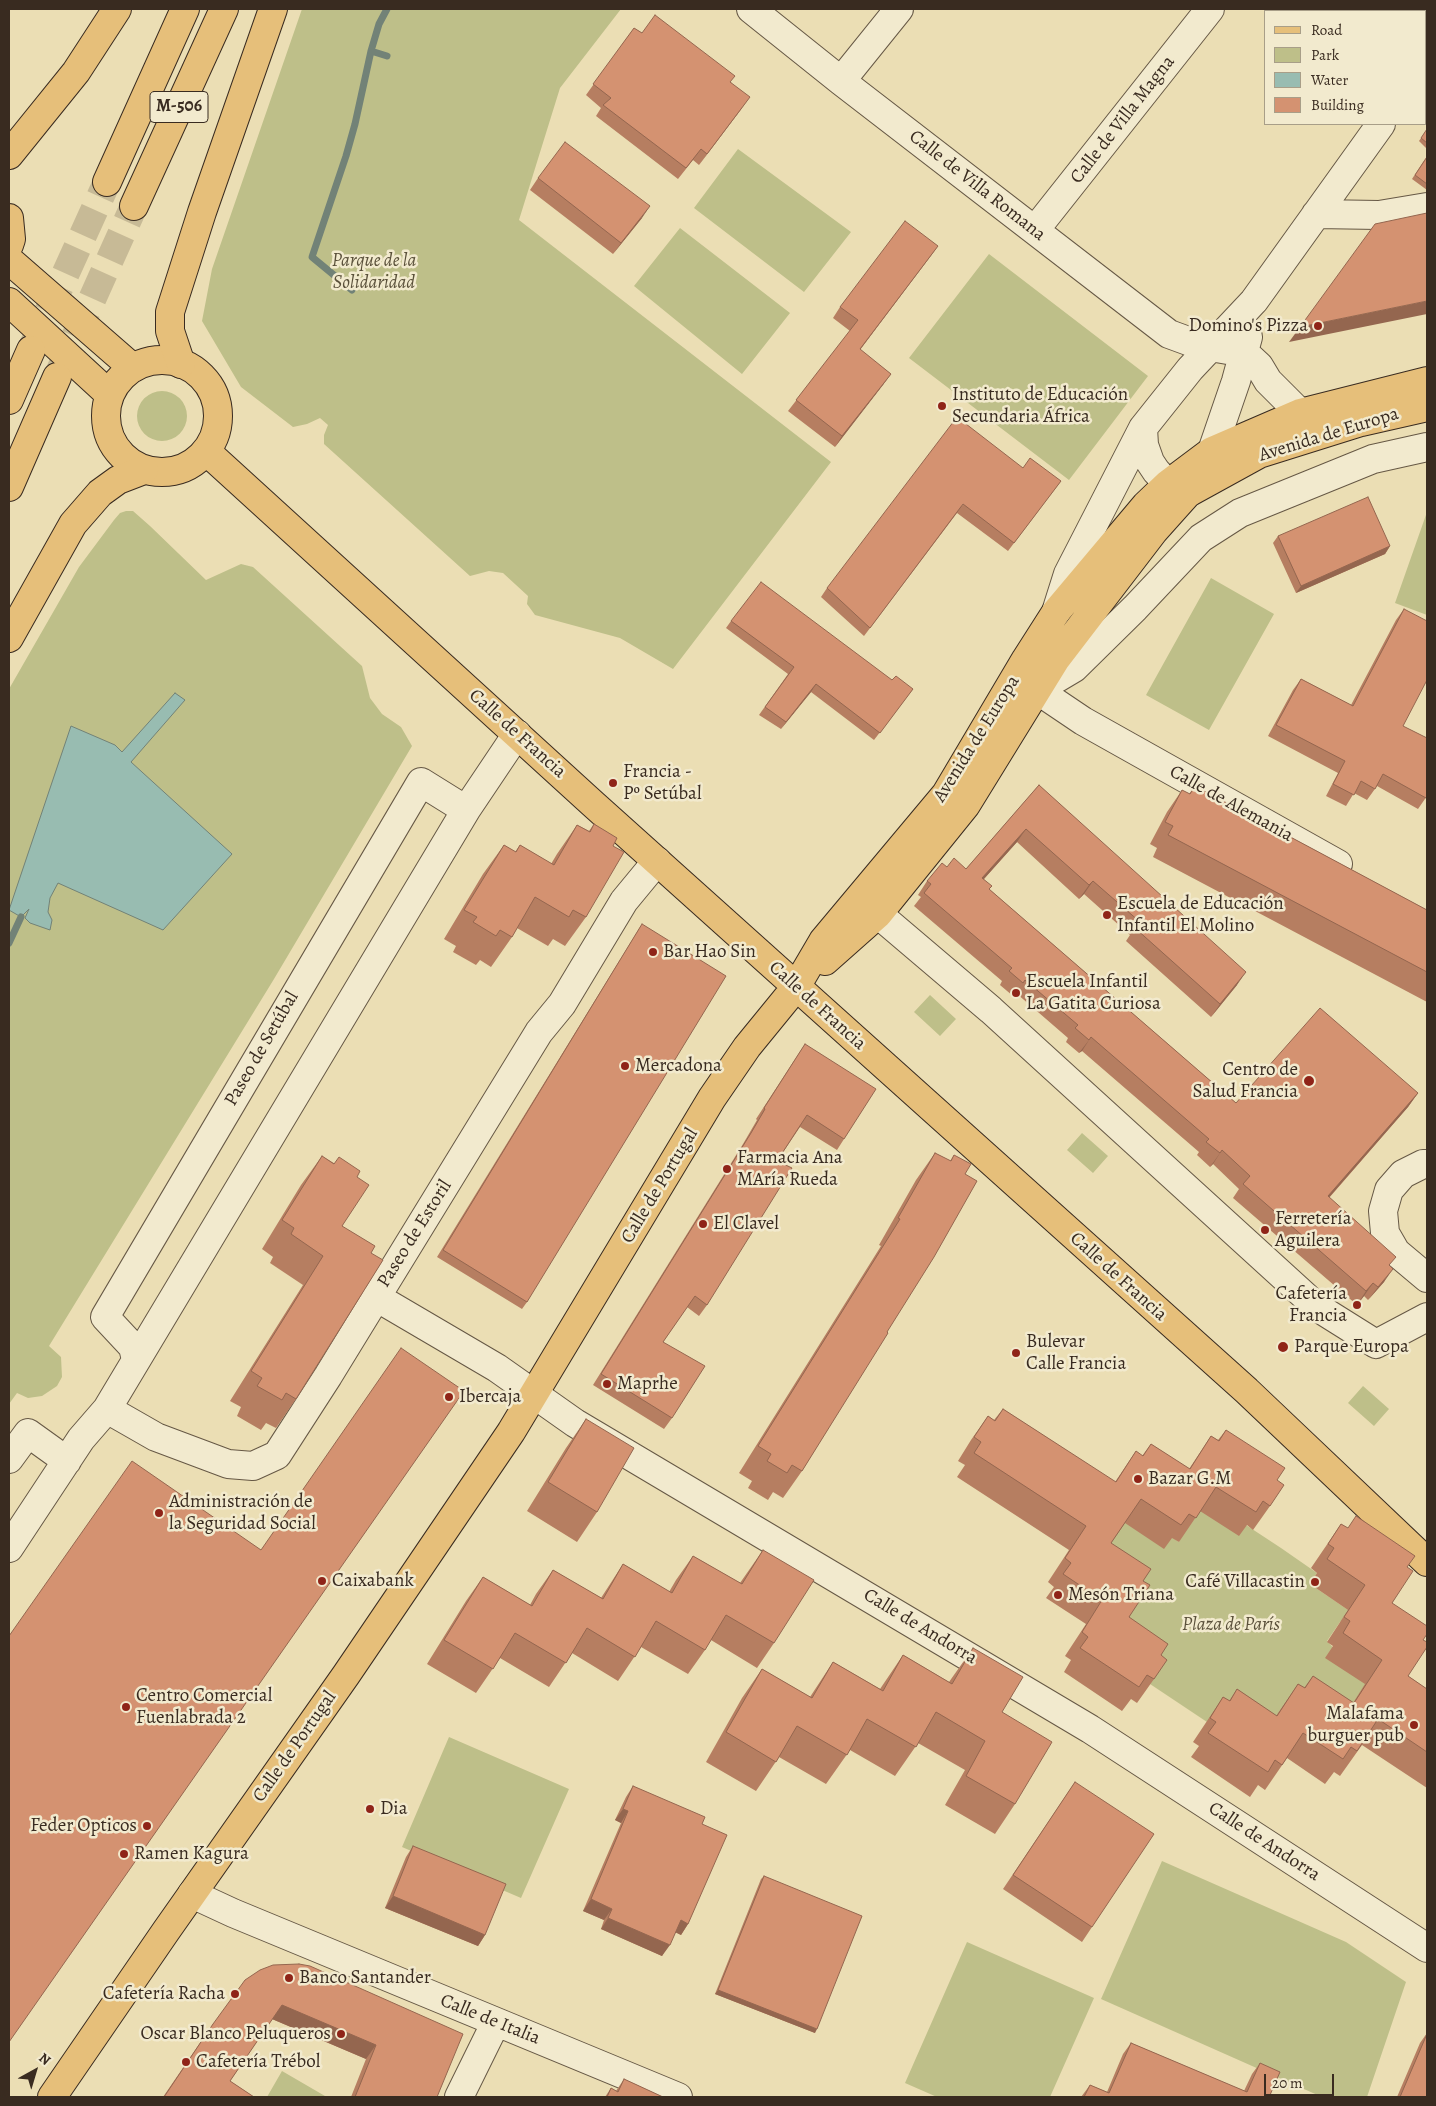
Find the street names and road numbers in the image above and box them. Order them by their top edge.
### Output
street label: Calle de Villa Magna [1066,51,1180,189]
road number: M-506 [150,91,208,122]
street label: Calle de Villa Romana [904,126,1050,246]
street label: Avenida de Europa [1256,403,1402,467]
street label: Avenida de Europa [929,671,1025,807]
street label: Calle de Francia [464,684,570,784]
street label: Calle de Alemania [1165,761,1297,847]
street label: Calle de Francia [764,956,870,1056]
street label: Paseo de Setúbal [220,988,304,1110]
street label: Calle de Portugal [617,1124,703,1248]
street label: Paseo de Estoril [373,1176,457,1292]
street label: Calle de Francia [1065,1227,1171,1327]
street label: Calle de Andorra [859,1584,981,1670]
street label: Calle de Portugal [248,1687,342,1807]
street label: Calle de Andorra [1204,1797,1324,1887]
street label: Calle de Italia [437,1990,543,2050]

